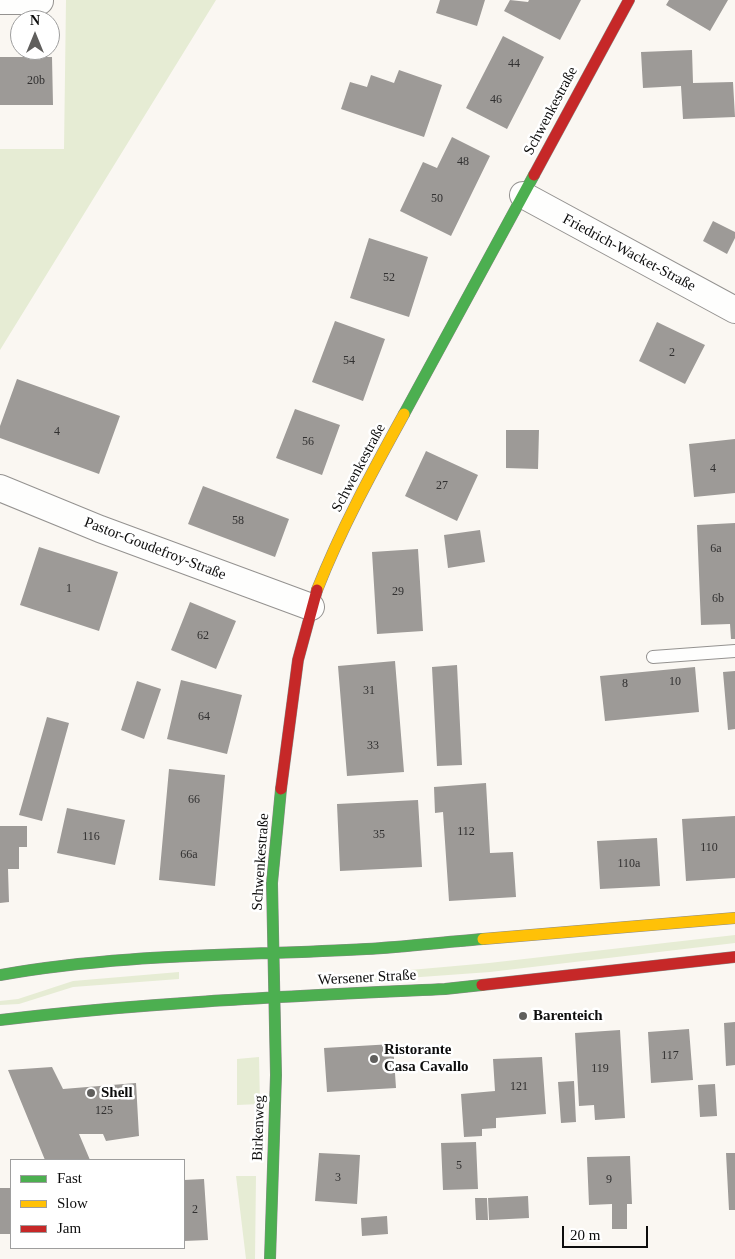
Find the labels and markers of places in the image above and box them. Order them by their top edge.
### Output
place label: Barenteich [533,1007,603,1025]
marker: Barenteich [517,1010,529,1022]
place label: Ristorante Casa Cavallo [384,1041,469,1076]
marker: Ristorante Casa Cavallo [368,1053,380,1065]
place label: Shell [101,1084,133,1102]
marker: Shell [85,1087,97,1099]

